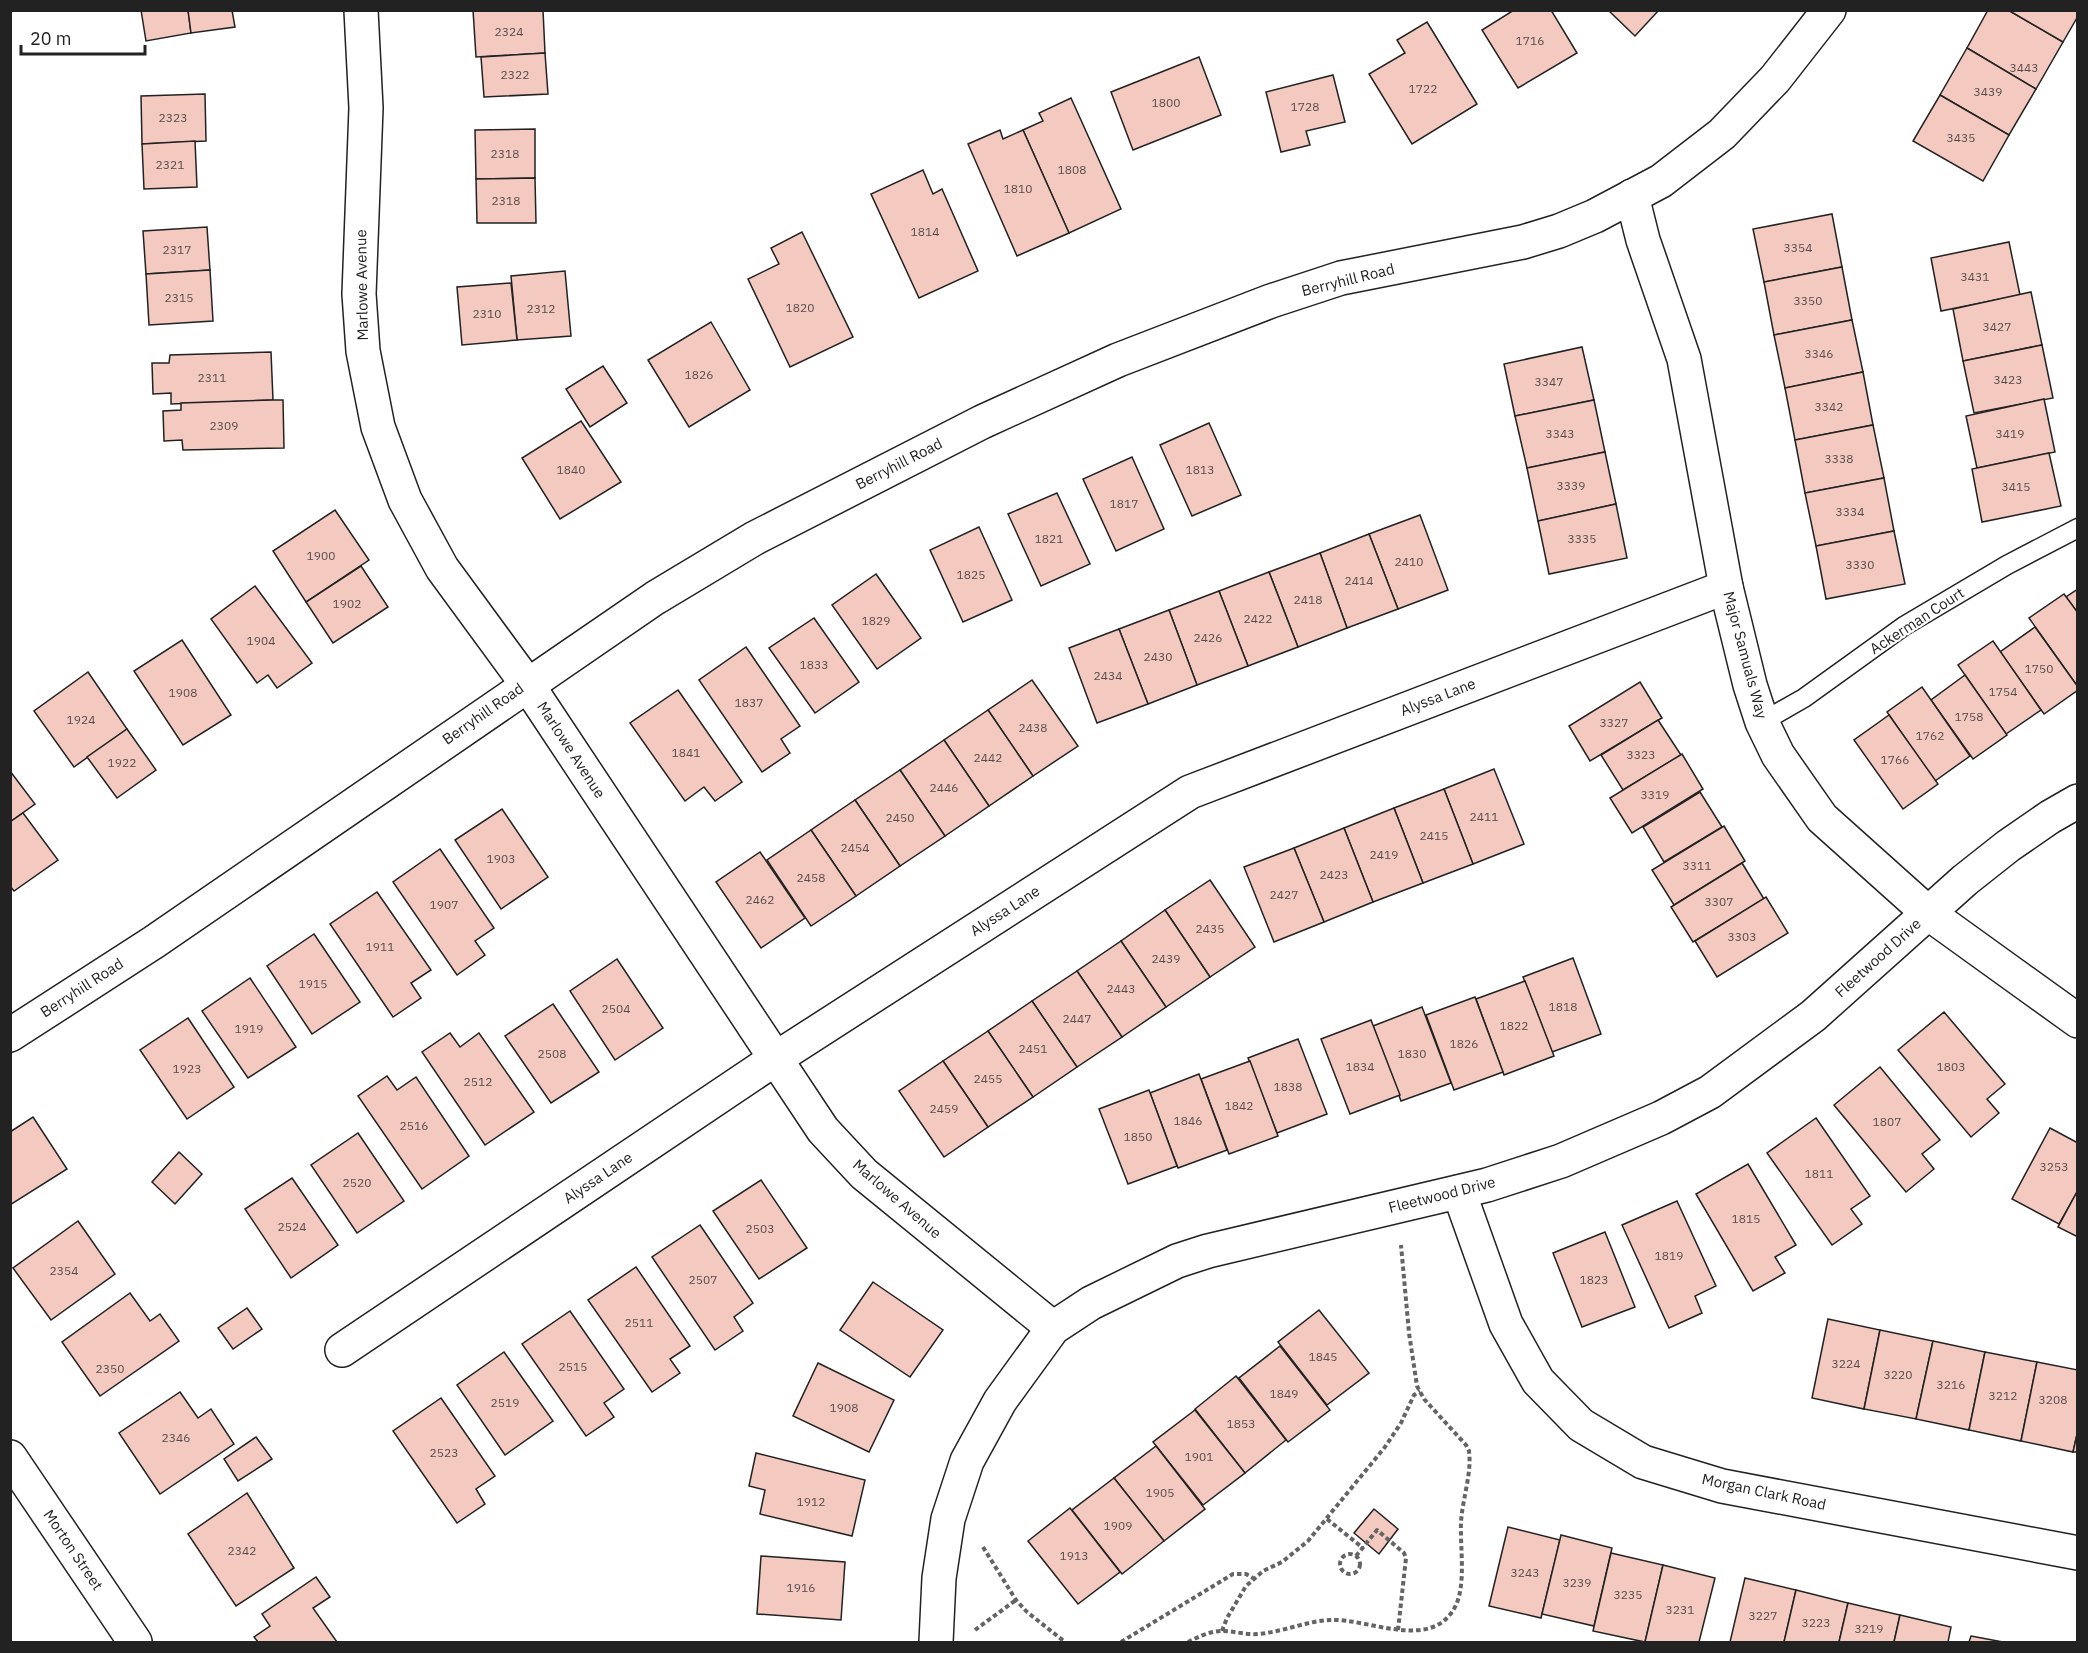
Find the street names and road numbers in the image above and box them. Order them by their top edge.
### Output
street label: Marlowe Avenue [351,229,372,341]
street label: Berryhill Road [1299,259,1396,300]
street label: Berryhill Road [852,434,945,494]
street label: Ackerman Court [1866,583,1968,658]
street label: Major Samuals Way [1719,589,1772,721]
street label: Alyssa Lane [1397,673,1478,720]
street label: Berryhill Road [438,679,527,749]
street label: Marlowe Avenue [533,698,610,802]
street label: Alyssa Lane [966,881,1043,940]
street label: Fleetwood Drive [1831,914,1925,1001]
street label: Berryhill Road [37,954,127,1021]
street label: Alyssa Lane [560,1148,636,1208]
street label: Marlowe Avenue [849,1155,946,1242]
street label: Fleetwood Drive [1386,1172,1497,1217]
street label: Morgan Clark Road [1700,1469,1828,1514]
street label: Morton Street [40,1506,107,1594]

